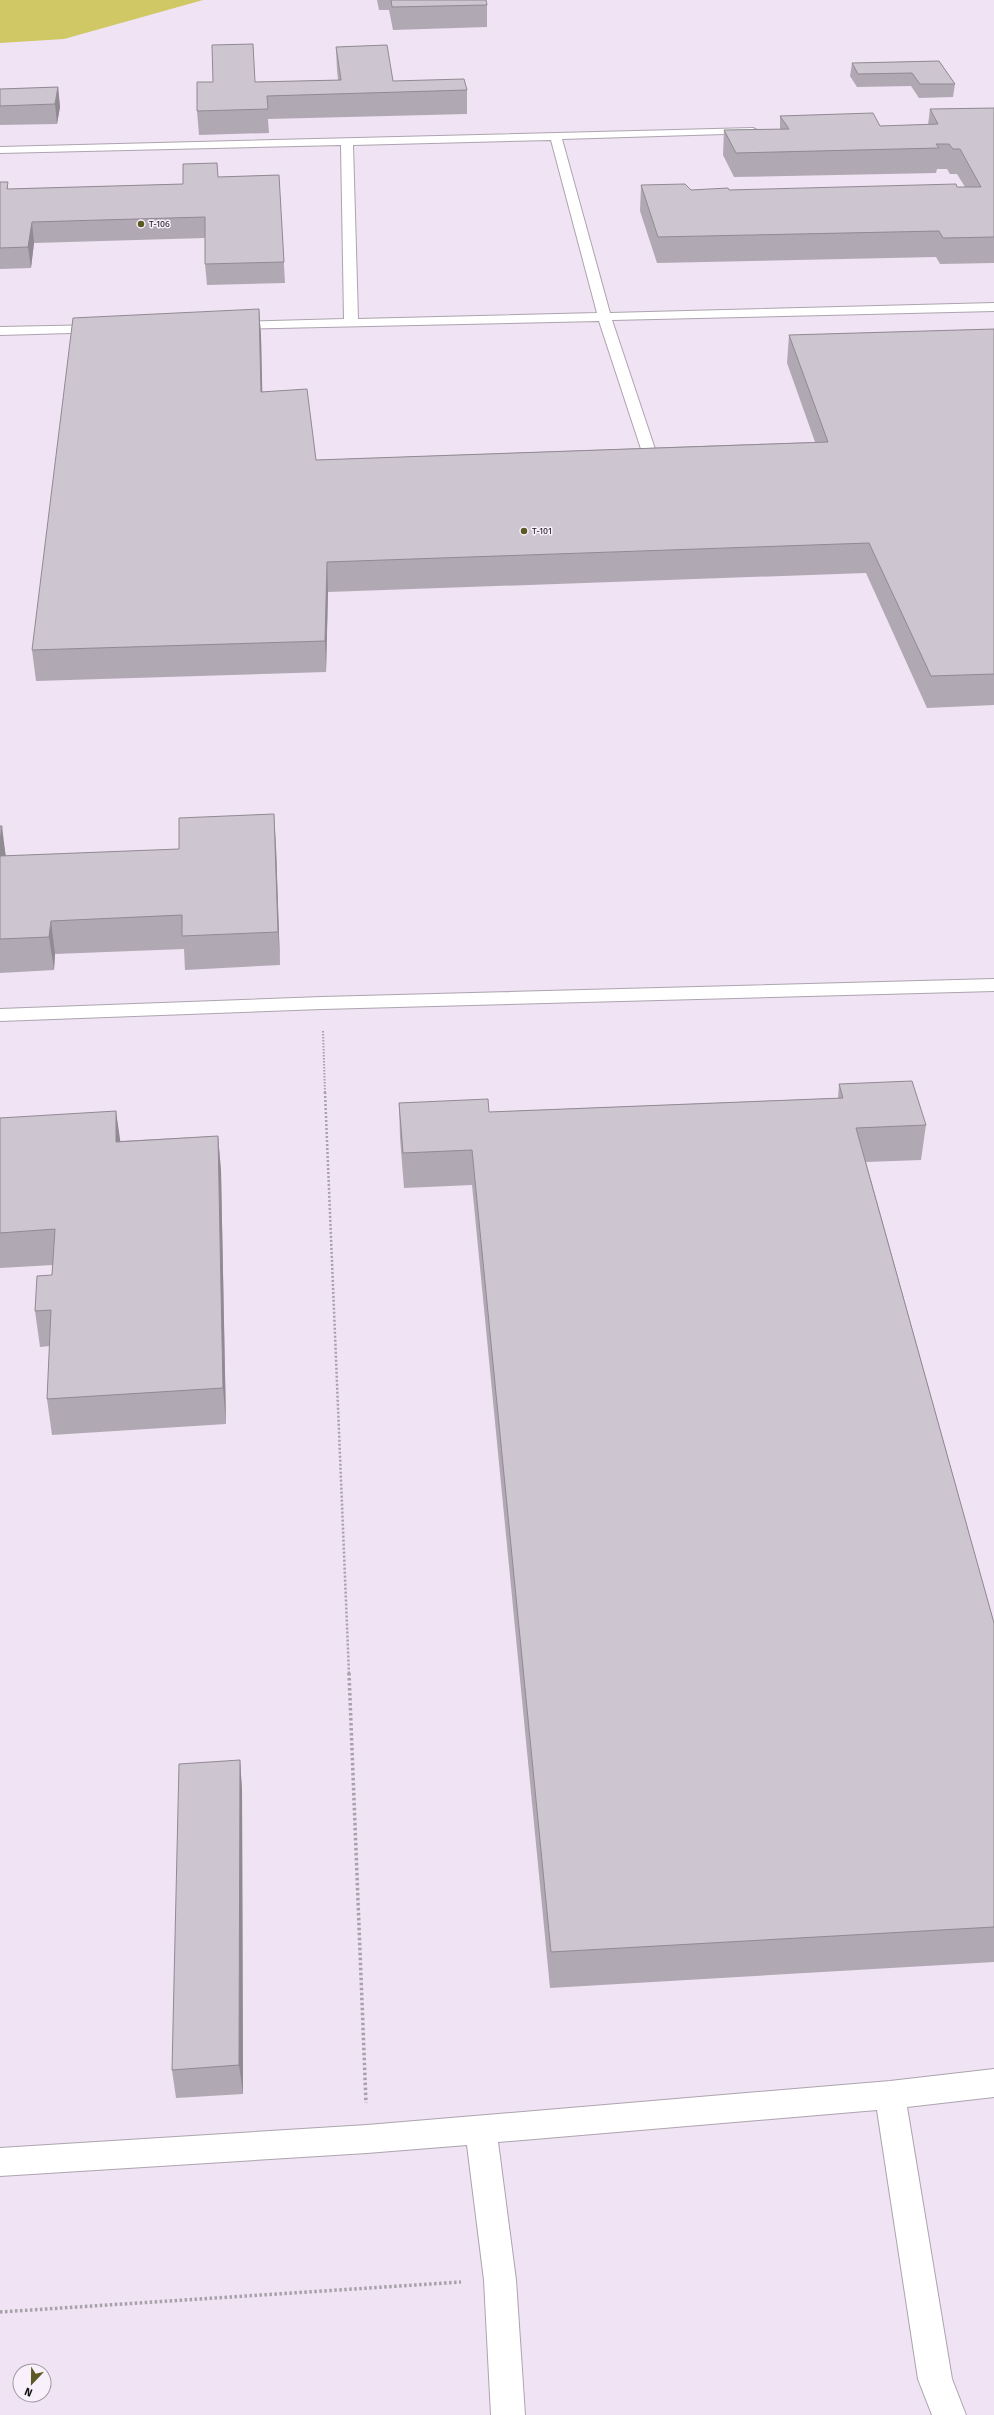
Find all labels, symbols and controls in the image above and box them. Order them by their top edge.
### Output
marker: Т-106 [136,219,146,229]
place label: Т-106 [149,219,170,229]
marker: Т-101 [519,526,529,536]
place label: Т-101 [532,526,552,536]
north arrow [12,2363,52,2403]
text: N [23,2384,34,2399]

